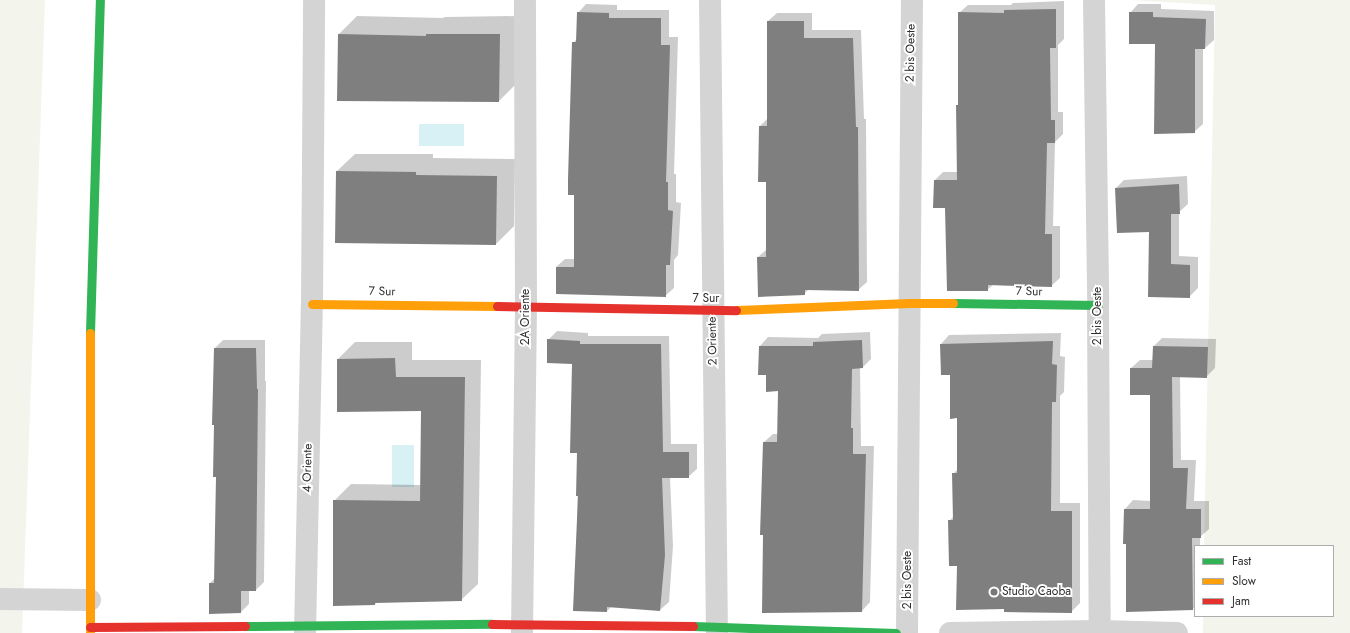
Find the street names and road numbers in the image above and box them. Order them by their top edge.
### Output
street label: 2 bis Oeste [903,24,919,82]
street label: 7 Sur [368,285,396,299]
street label: 7 Sur [1015,285,1043,299]
street label: 2 bis Oeste [1091,287,1105,345]
street label: 2A Oriente [519,289,533,345]
street label: 7 Sur [693,292,719,306]
street label: 2 Oriente [705,317,721,365]
street label: 4 Oriente [300,443,316,493]
street label: 2 bis Oeste [901,551,915,609]

